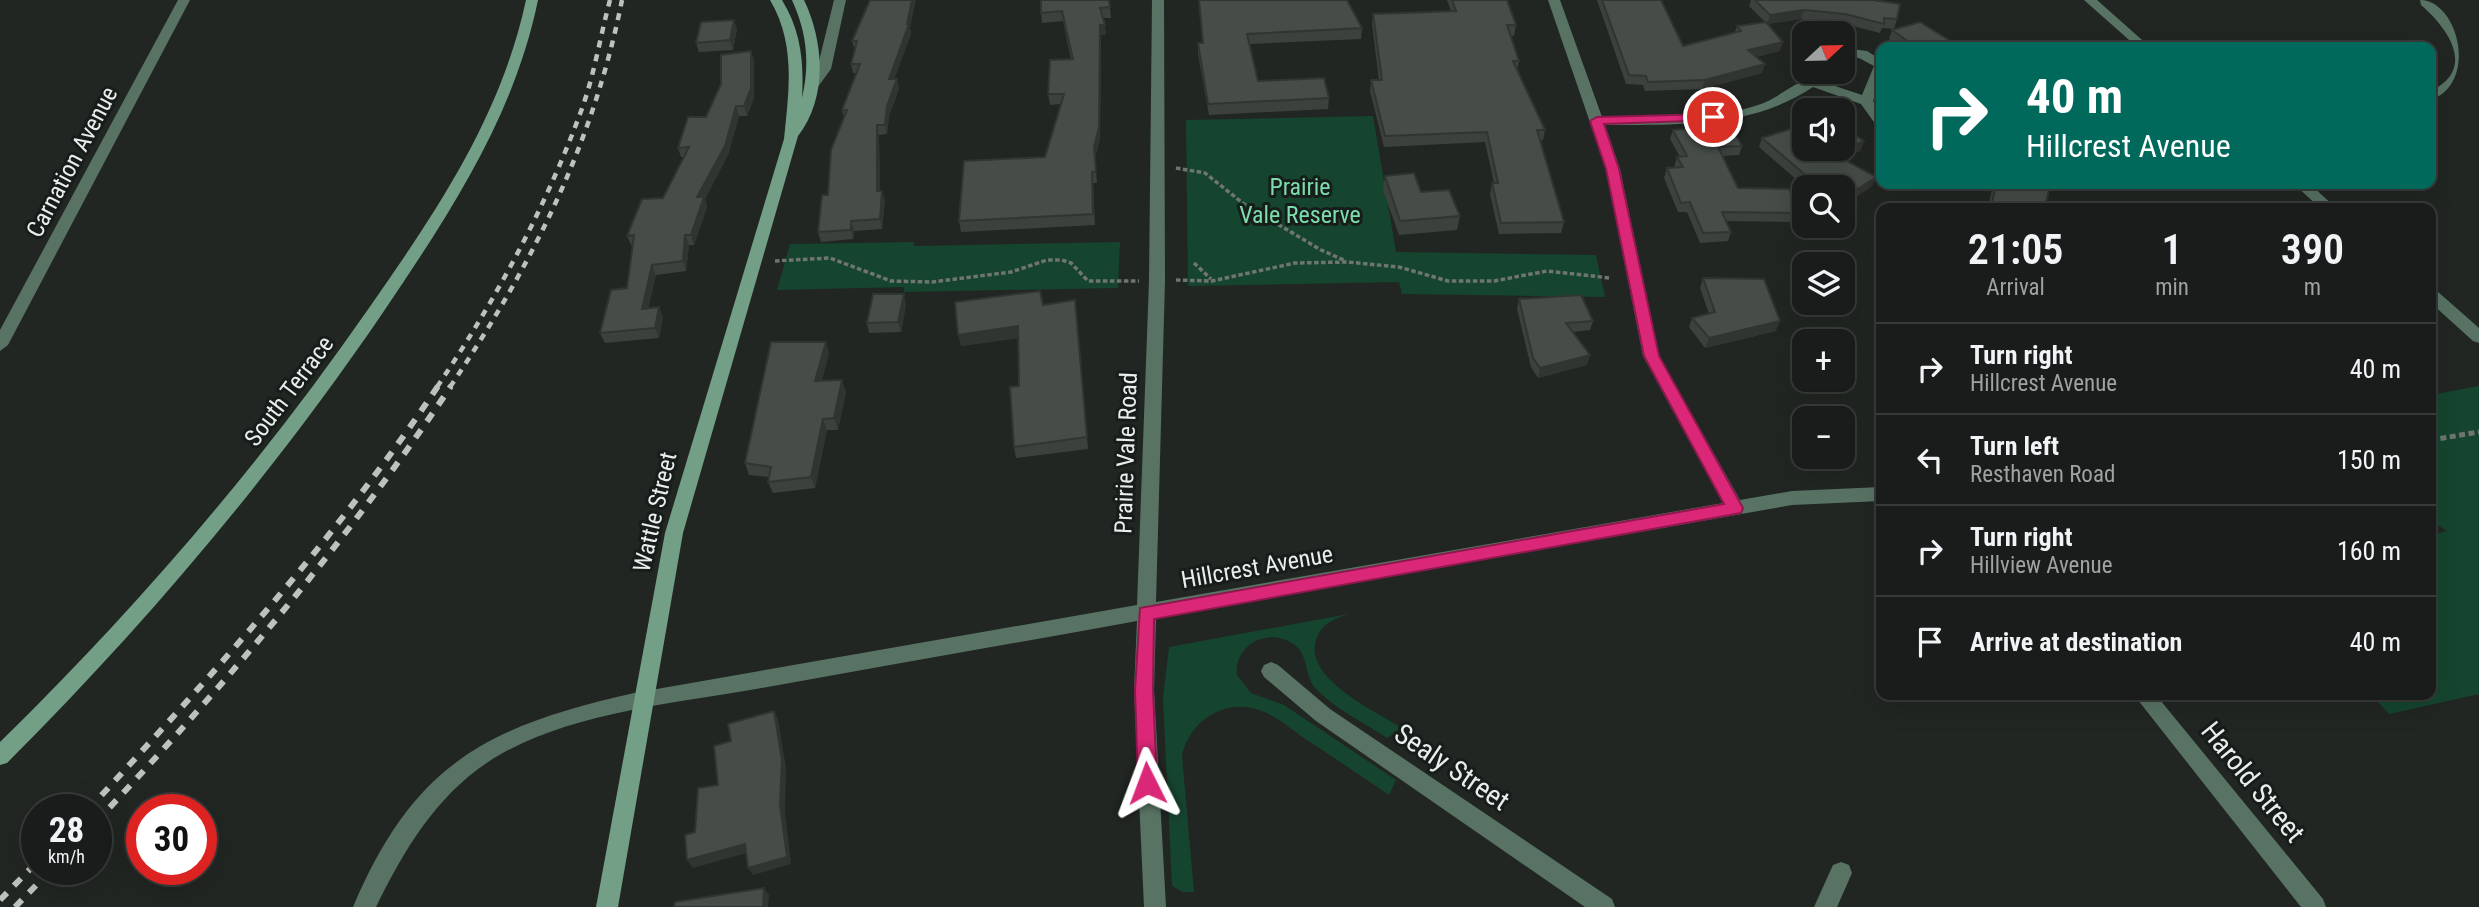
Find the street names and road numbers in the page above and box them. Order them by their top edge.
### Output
street label: Carnation Avenue [21,82,123,242]
street label: South Terrace [239,331,339,451]
street label: Prairie Vale Road [1109,372,1143,534]
street label: Wattle Street [628,449,682,575]
street label: Hillcrest Avenue [1179,540,1335,594]
street label: Harold Street [2194,715,2312,849]
street label: Sealy Street [1388,717,1516,817]

